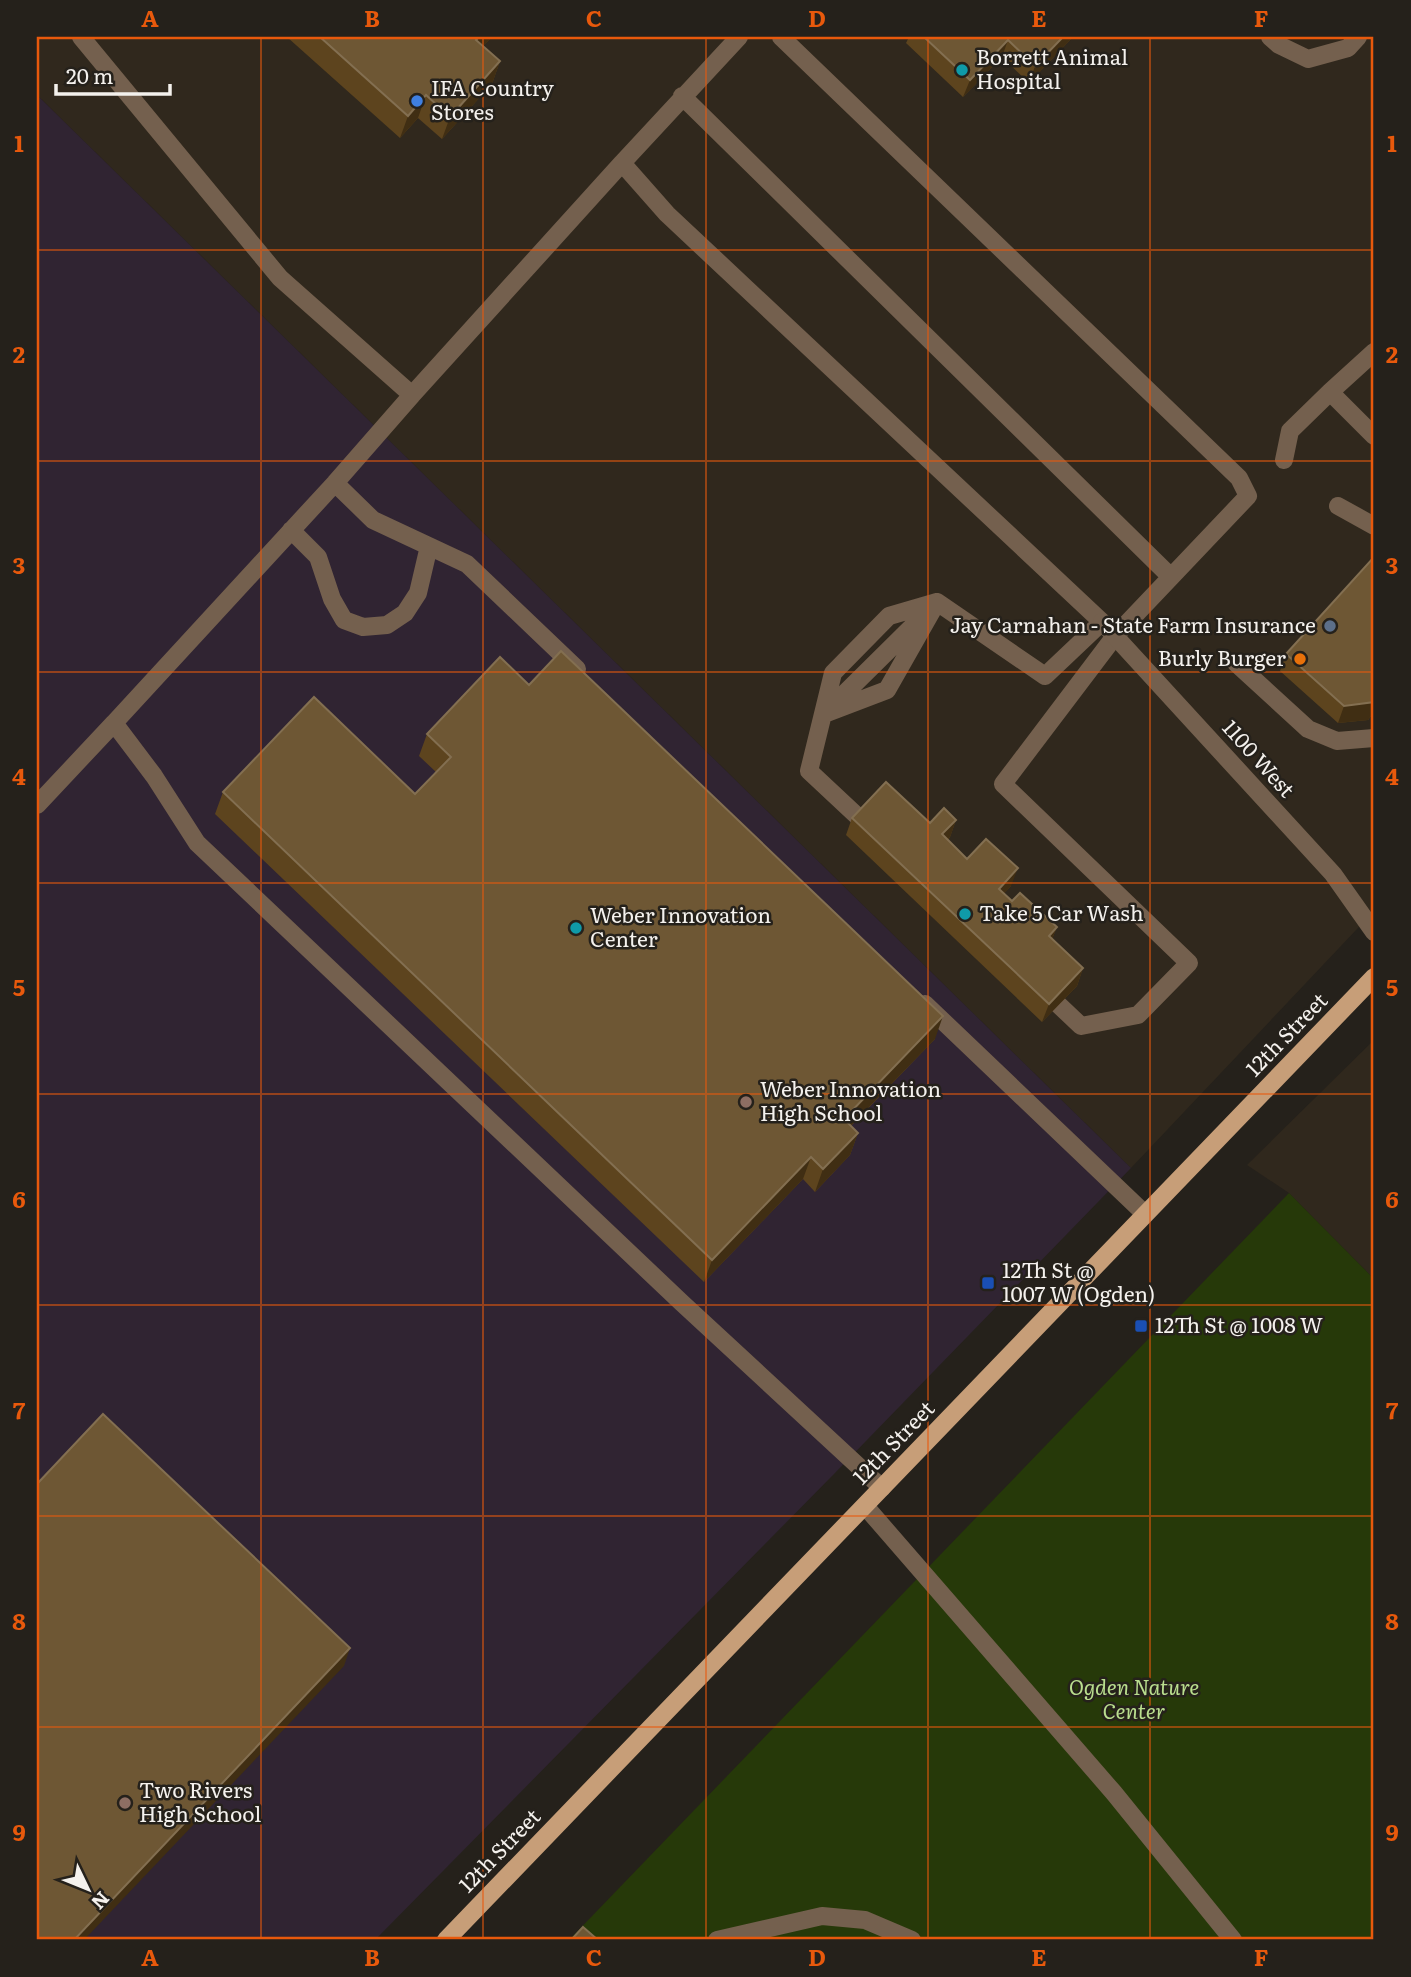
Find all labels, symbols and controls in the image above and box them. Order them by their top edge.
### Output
text: A [141,0,159,34]
text: B [364,0,380,34]
text: C [586,0,602,34]
text: D [808,0,826,34]
text: E [1031,0,1047,34]
text: F [1254,0,1269,34]
place label: Borrett Animal Hospital [976,40,1128,95]
scale bar [56,52,170,96]
text: 20 m [66,59,113,90]
marker: Borrett Animal Hospital [954,62,970,78]
place label: IFA Country Stores [431,71,555,126]
marker: IFA Country Stores [409,93,425,109]
text: 1 [14,125,24,159]
text: 1 [1387,125,1397,159]
text: 2 [13,336,25,370]
text: 2 [1386,336,1398,370]
text: 3 [13,547,25,581]
text: 3 [1386,547,1398,581]
place label: Jay Carnahan - State Farm Insurance [950,608,1316,639]
marker: Jay Carnahan - State Farm Insurance [1322,618,1338,634]
place label: Burly Burger [1158,641,1286,672]
marker: Burly Burger [1292,651,1308,667]
street label: 1100 West [1217,712,1303,803]
text: 4 [12,758,26,792]
text: 4 [1385,758,1399,792]
place label: Take 5 Car Wash [979,896,1144,927]
place label: Weber Innovation Center [590,898,771,953]
marker: Take 5 Car Wash [957,906,973,922]
marker: Weber Innovation Center [568,920,584,936]
text: 5 [13,969,25,1003]
text: 5 [1386,969,1398,1003]
street label: 12th Street [1237,984,1333,1082]
place label: Weber Innovation High School [760,1072,941,1127]
marker: Weber Innovation High School [738,1094,754,1110]
text: 6 [12,1181,26,1215]
text: 6 [1385,1181,1399,1215]
place label: 12Th St @ 1007 W (Ogden) [1002,1253,1155,1308]
marker: 12Th St @ 1007 W (Ogden) [980,1275,996,1291]
place label: 12Th St @ 1008 W [1155,1308,1323,1339]
marker: 12Th St @ 1008 W [1133,1318,1149,1334]
text: 7 [13,1392,26,1426]
street label: 12th Street [844,1392,940,1490]
text: 7 [1386,1392,1399,1426]
text: 8 [12,1603,26,1637]
text: 8 [1385,1603,1399,1637]
park label: Ogden Nature Center [1069,1670,1199,1725]
place label: Two Rivers High School [139,1773,261,1828]
marker: Two Rivers High School [117,1795,133,1811]
street label: 12th Street [450,1800,546,1898]
text: 9 [12,1814,26,1848]
text: 9 [1385,1814,1399,1848]
north arrow [52,1854,122,1924]
text: N [85,1886,117,1917]
text: A [141,1939,159,1973]
text: B [364,1939,380,1973]
text: C [586,1939,602,1973]
text: D [808,1939,826,1973]
text: E [1031,1939,1047,1973]
text: F [1254,1939,1269,1973]

